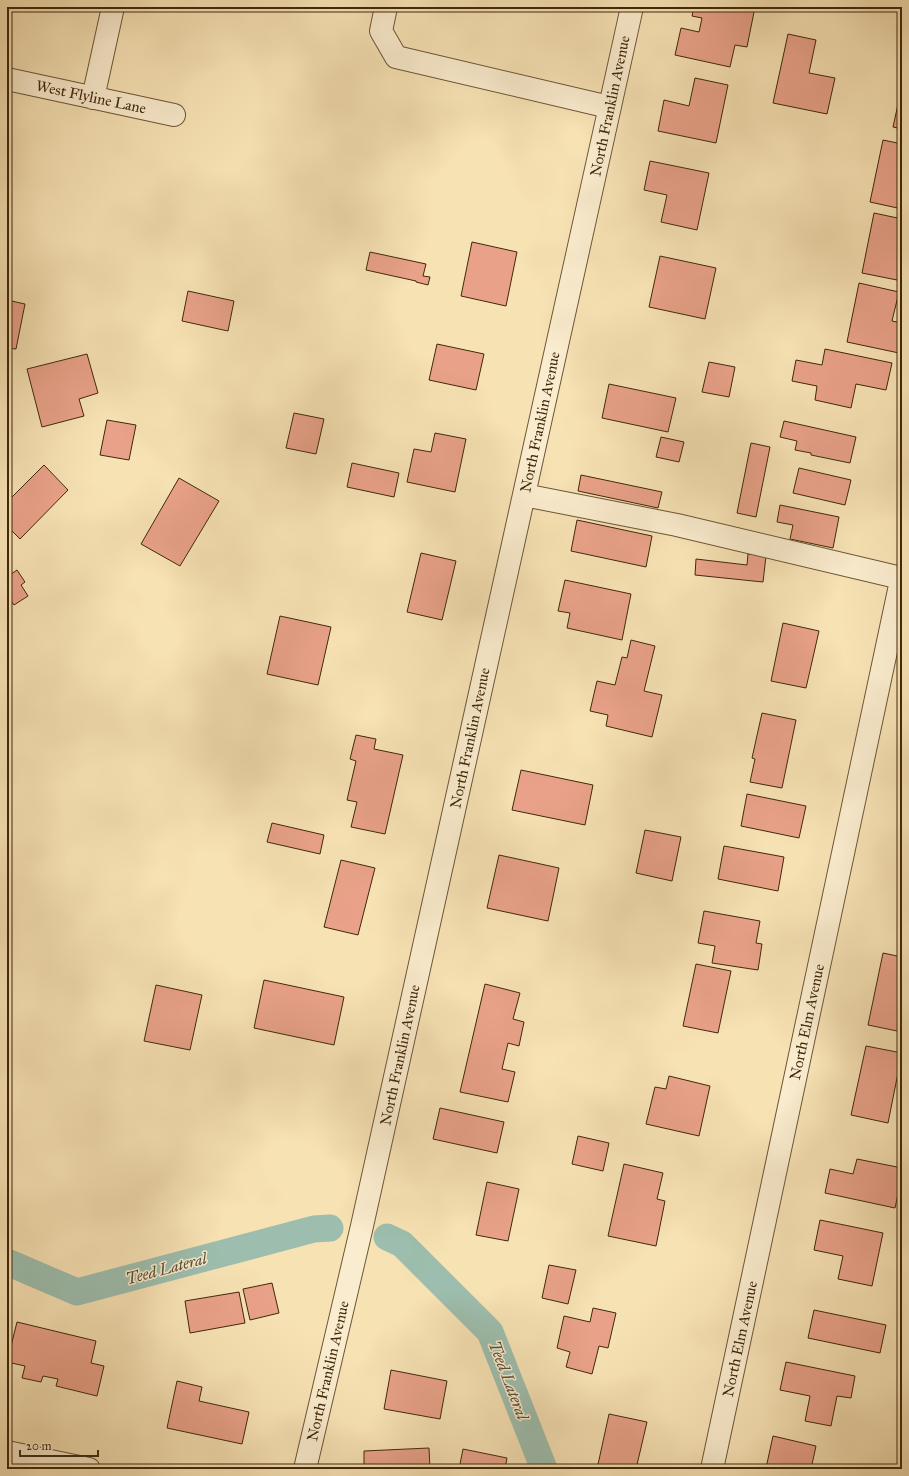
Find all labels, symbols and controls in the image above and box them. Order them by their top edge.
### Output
street label: North Franklin Avenue [586,34,634,178]
street label: West Flyline Lane [34,77,148,117]
street label: North Franklin Avenue [516,350,564,494]
street label: North Franklin Avenue [446,666,494,810]
street label: North Elm Avenue [786,962,828,1082]
street label: North Franklin Avenue [376,983,424,1127]
water label: Teed Lateral [124,1248,210,1288]
street label: North Elm Avenue [719,1279,761,1399]
street label: North Franklin Avenue [303,1299,353,1443]
water label: Teed Lateral [485,1338,533,1424]
scale bar [20,1432,98,1458]
text: 20 m [26,1439,52,1453]

